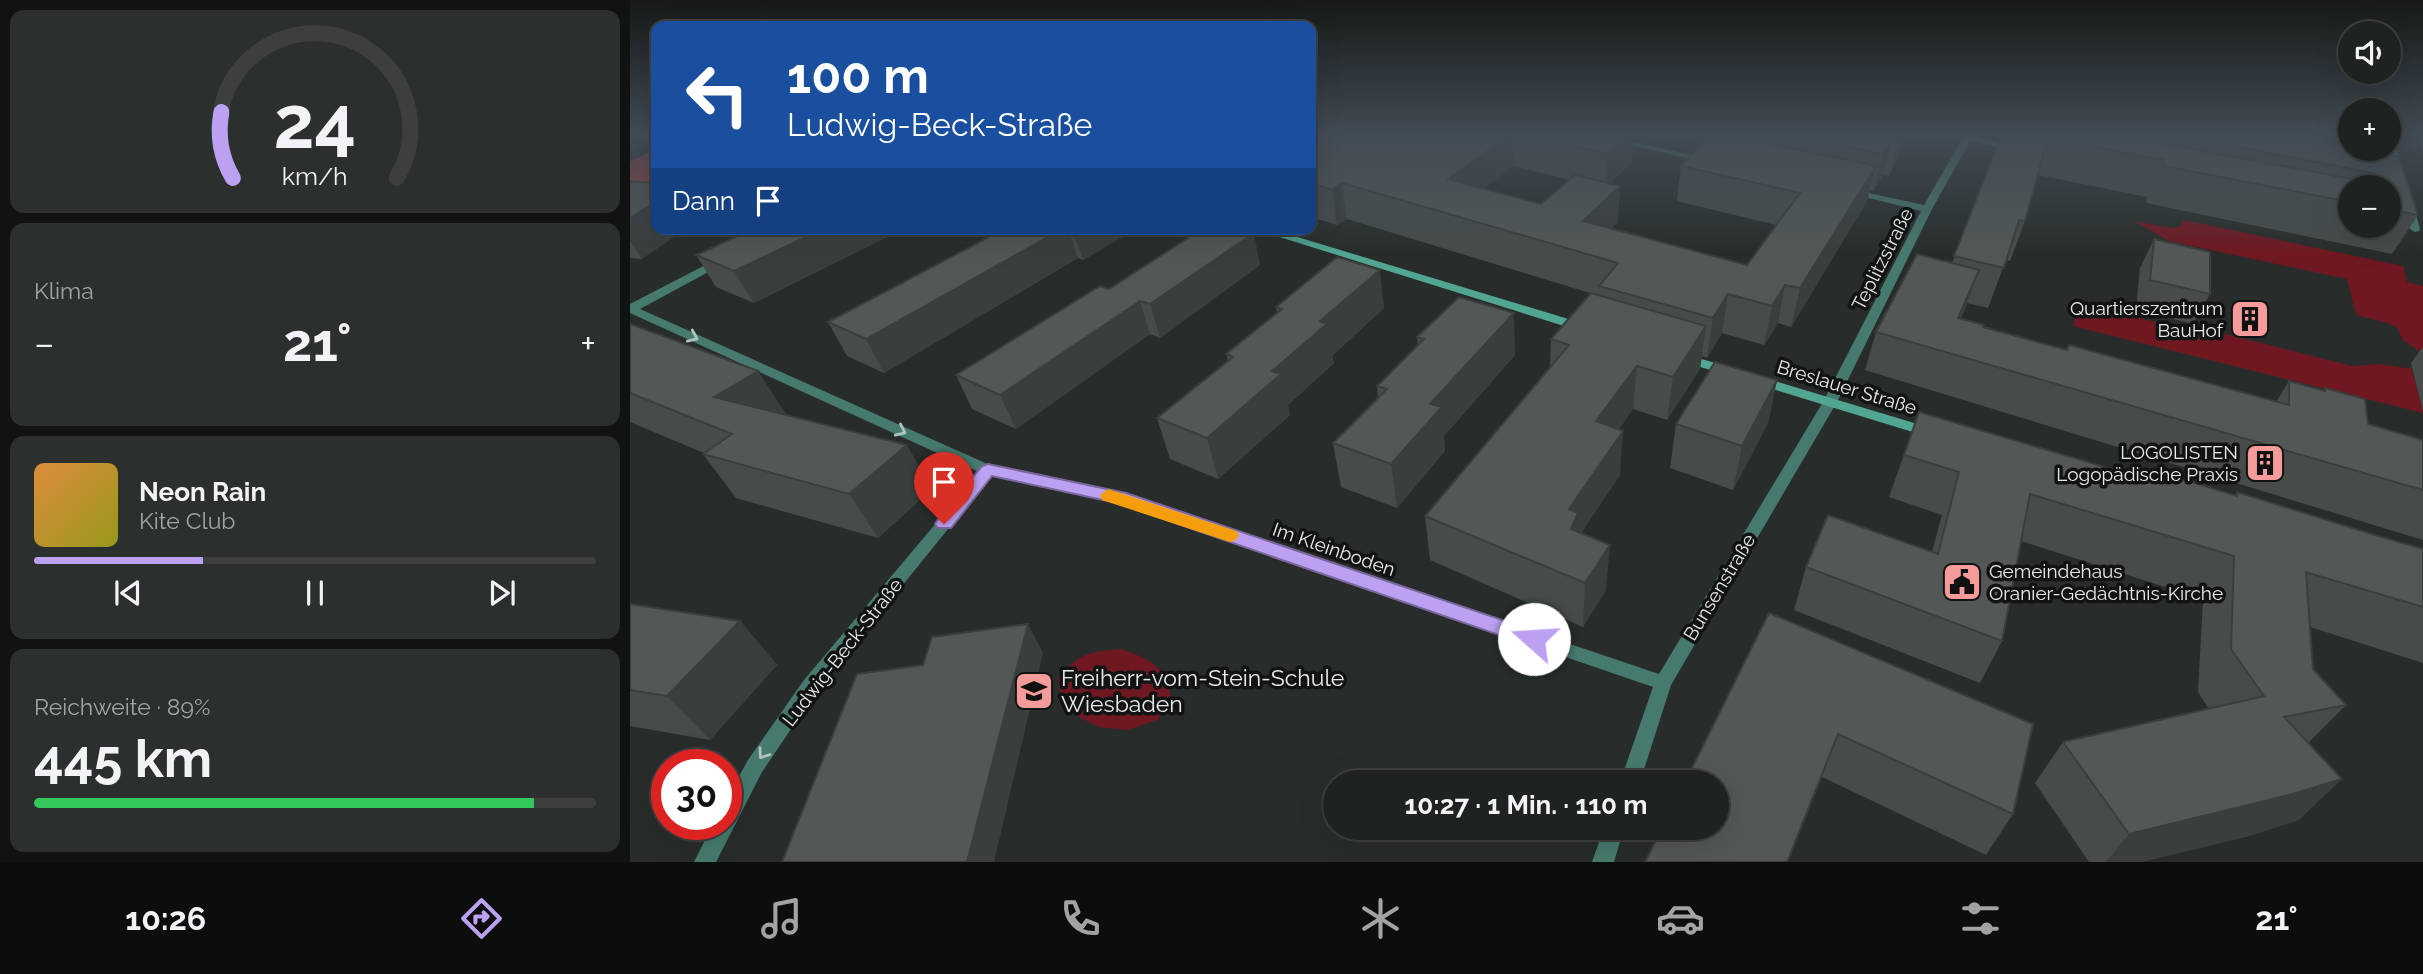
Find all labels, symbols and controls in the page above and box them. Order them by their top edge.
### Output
map controls [2338,21,2401,238]
button: sound [2338,21,2401,84]
text: 100 m [787,47,929,104]
icon: left [672,49,763,140]
text: 24 [274,80,356,165]
button: + [2338,98,2401,161]
text: Ludwig-Beck-Straße [787,106,1092,143]
text: km/h [282,160,348,190]
button: − [2338,175,2401,238]
icon: arrive [749,182,787,220]
text: Dann [672,186,735,216]
street label: Teplitzstraße [1847,204,1917,314]
text: Klima [34,277,94,304]
place label: Quartierszentrum BauHof [2070,297,2224,341]
building icon: Quartierszentrum BauHof [2229,298,2271,340]
text: 21° [283,312,352,373]
text: − [34,321,54,366]
text: + [580,321,596,366]
one-way arrow [686,329,698,343]
street label: Breslauer Straße [1775,355,1919,419]
one-way arrow [893,422,906,436]
place label: LOGOLISTEN Logopädische Praxis [2056,441,2238,485]
building icon: LOGOLISTEN Logopädische Praxis [2244,442,2286,484]
pin [914,452,974,524]
icon: arrive [925,463,963,501]
text: Neon Rain [139,477,266,507]
text: Kite Club [139,507,236,534]
street label: Im Kleinboden [1270,518,1398,580]
street label: Bunsenstraße [1679,530,1759,644]
place label: Gemeindehaus Oranier-Gedächtnis-Kirche [1989,560,2223,604]
public building icon: Gemeindehaus Oranier-Gedächtnis-Kirche [1941,561,1983,603]
icon: previous [109,574,147,612]
icon: pause [296,574,334,612]
icon: next [483,574,521,612]
street label: Ludwig-Beck-Straße [778,574,906,730]
position arrow [1497,602,1571,676]
place label: Freiherr-vom-Stein-Schule Wiesbaden [1061,664,1344,717]
school or university icon: Freiherr-vom-Stein-Schule Wiesbaden [1013,670,1055,712]
text: Reichweite · 89% [34,693,210,720]
text: 445 km [34,728,212,789]
one-way arrow [759,746,771,759]
speed limit sign: 30 [651,749,742,840]
text: 10:27 · 1 Min. · 110 m [1405,790,1648,820]
icon: directions [457,894,506,943]
icon: music [757,894,806,943]
icon: phone [1056,894,1105,943]
icon: climate [1356,894,1405,943]
icon: car [1656,894,1705,943]
icon: filters [1956,894,2005,943]
text: 10:26 [125,900,206,937]
text: 21° [2255,900,2298,937]

